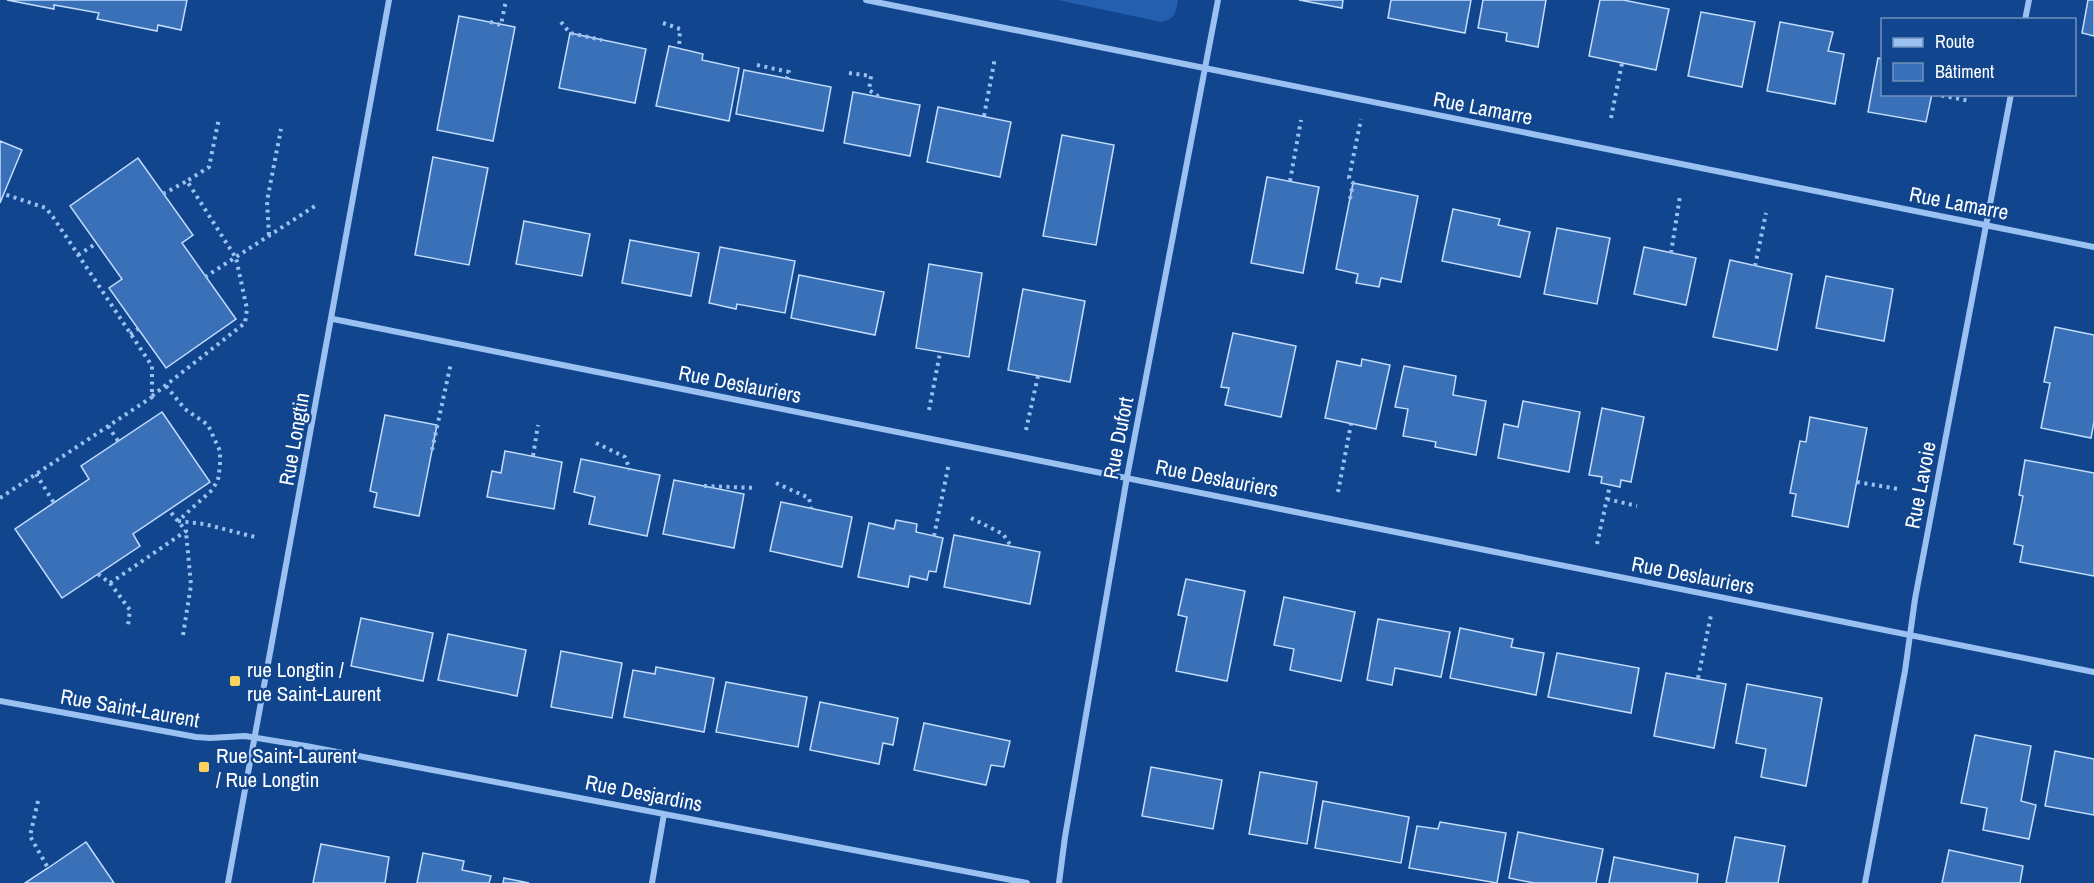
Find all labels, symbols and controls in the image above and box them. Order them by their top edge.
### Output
legend [1881,18,2076,96]
text: Route [1935,29,1974,54]
text: Bâtiment [1935,59,1994,84]
street label: Rue Lamarre [1431,84,1535,132]
street label: Rue Lamarre [1907,179,2011,227]
street label: Rue Deslauriers [676,358,804,410]
street label: Rue Longtin [272,390,316,488]
street label: Rue Dufort [1096,394,1140,482]
street label: Rue Lavoie [1897,439,1943,531]
street label: Rue Deslauriers [1153,452,1281,504]
street label: Rue Deslauriers [1629,549,1757,601]
place label: rue Longtin / rue Saint-Laurent [247,655,381,708]
marker: rue Longtin / rue Saint-Laurent [228,674,242,688]
street label: Rue Saint-Laurent [58,682,202,735]
place label: Rue Saint-Laurent / Rue Longtin [216,741,357,794]
marker: Rue Saint-Laurent / Rue Longtin [197,760,211,774]
street label: Rue Desjardins [583,767,705,819]

